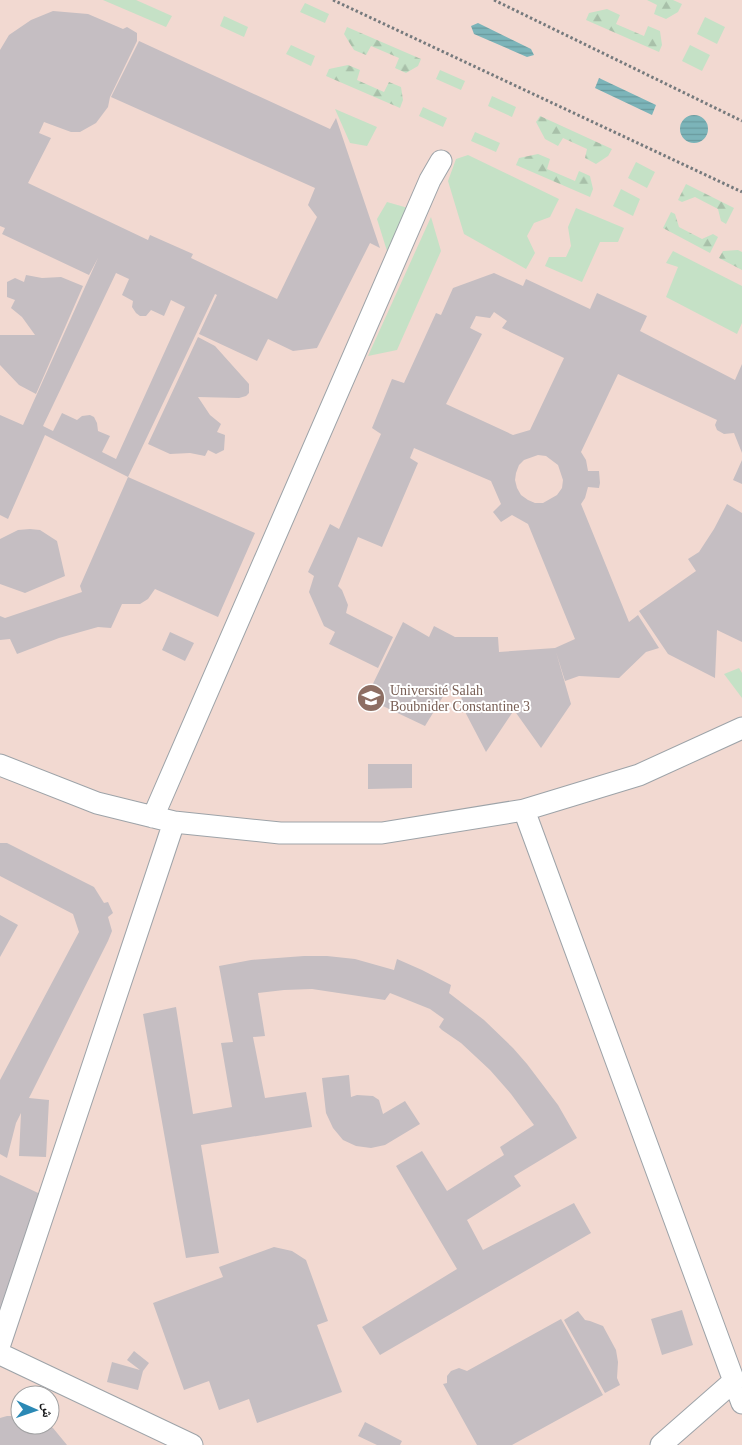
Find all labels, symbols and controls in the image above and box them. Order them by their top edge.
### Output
school or university icon: Université Salah Boubnider Constantine 3 [356,683,386,713]
place label: Université Salah Boubnider Constantine 3 [390,683,530,714]
north arrow [10,1385,60,1435]
text: ش [39,1403,55,1418]

